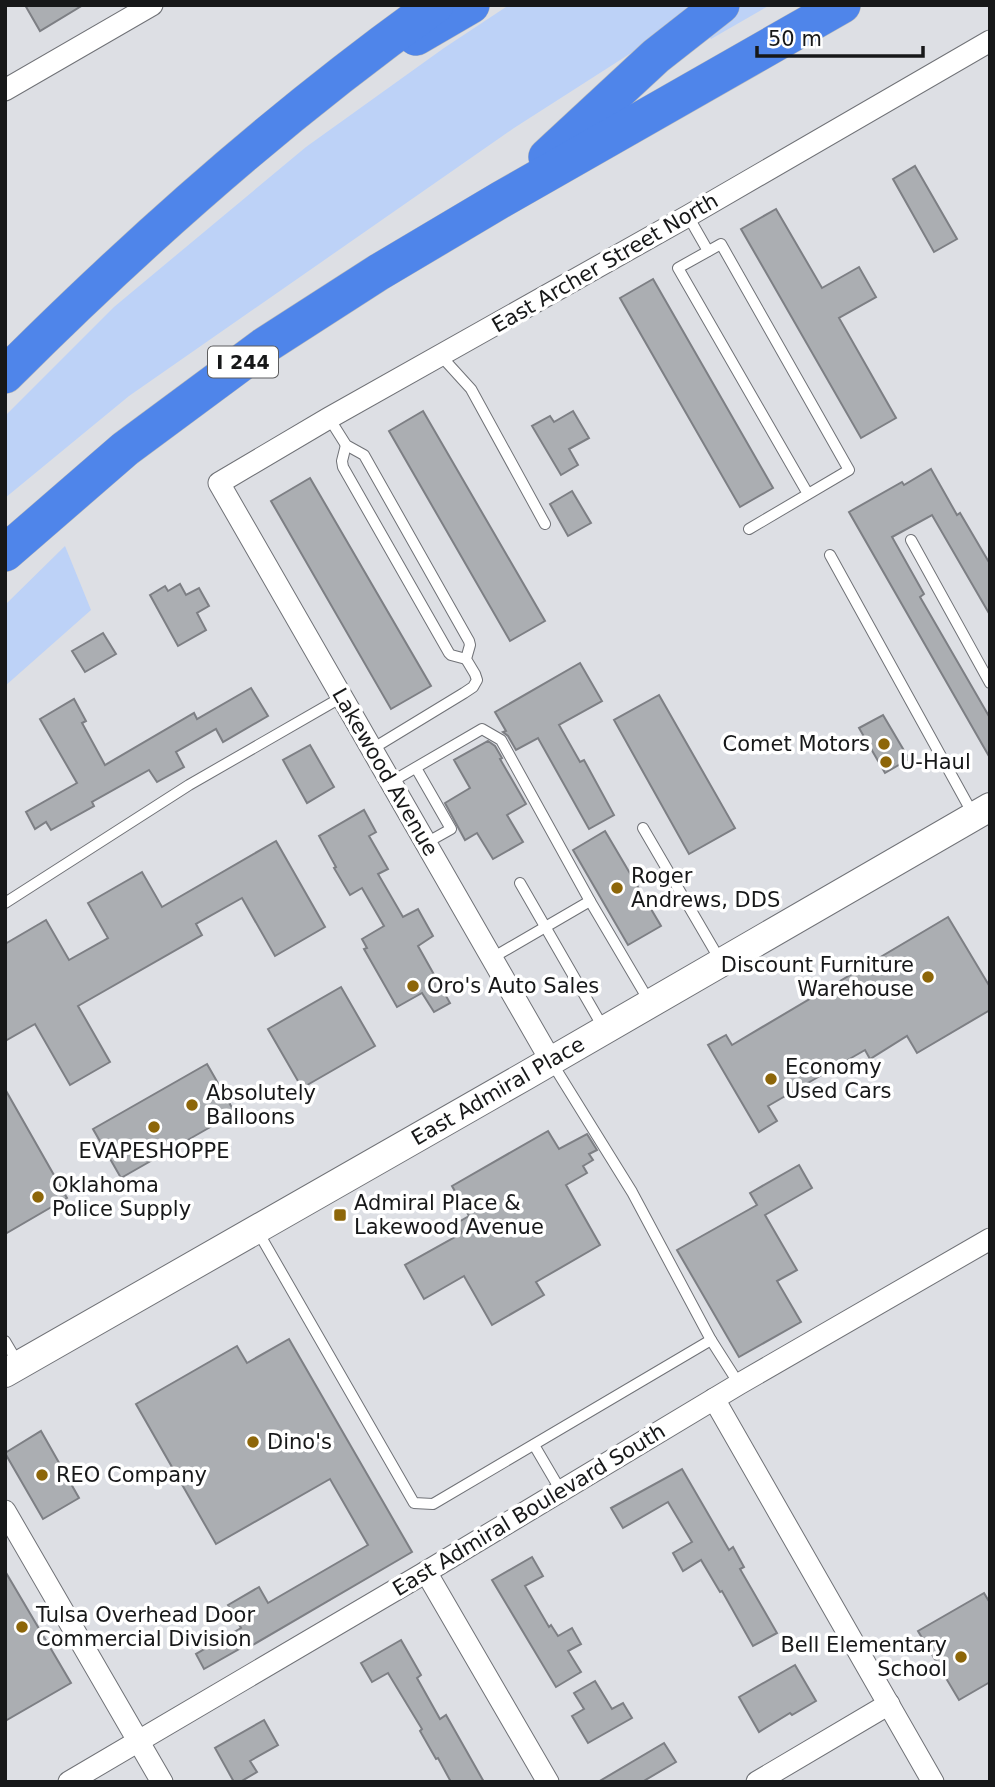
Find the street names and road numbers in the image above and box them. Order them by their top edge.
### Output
street label: East Archer Street North [488,188,722,338]
road number: I 244 [208,346,278,378]
street label: Lakewood Avenue [327,684,443,860]
street label: East Admiral Place [407,1032,589,1150]
street label: East Admiral Boulevard South [388,1419,670,1601]

